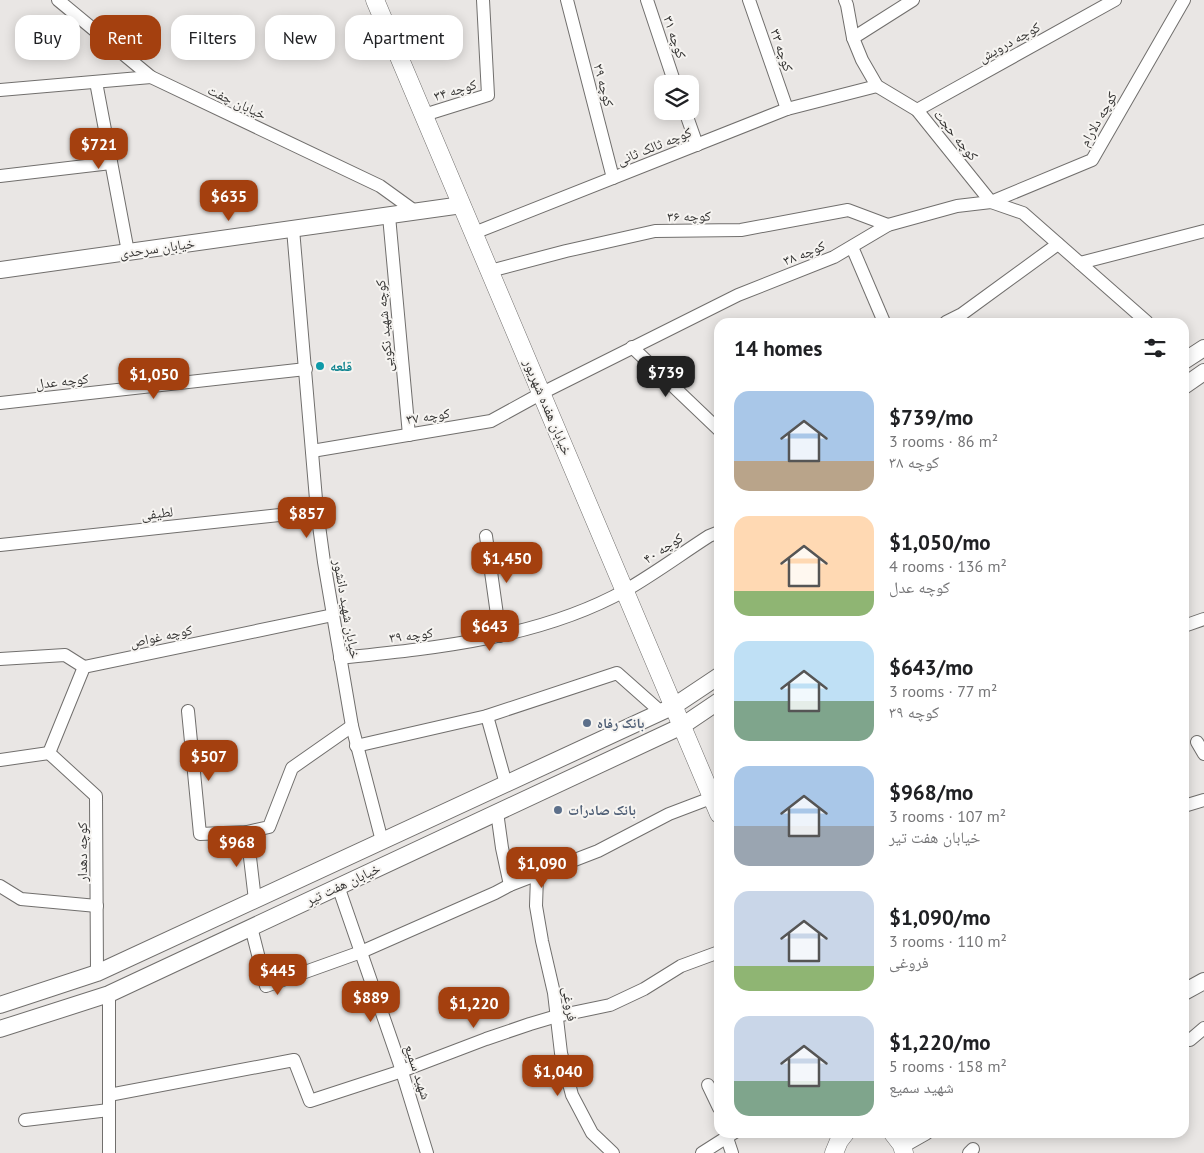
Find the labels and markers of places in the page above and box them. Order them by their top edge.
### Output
pin: $721 [69,128,129,170]
pin: $635 [199,180,259,222]
pin: $739 [636,356,696,398]
place label: قلعه [330,357,352,375]
pin: $1,050 [113,358,195,400]
marker: قلعه [314,360,326,372]
pin: $857 [277,496,337,539]
pin: $1,450 [466,542,548,584]
pin: $643 [460,610,520,652]
place label: بانک رفاه [597,714,644,732]
marker: بانک رفاه [581,717,593,729]
pin: $507 [179,740,239,782]
place label: بانک صادرات [568,801,636,819]
marker: بانک صادرات [552,804,564,816]
pin: $968 [207,826,267,868]
pin: $1,090 [501,846,583,889]
pin: $445 [248,954,308,996]
pin: $889 [341,980,401,1023]
pin: $1,220 [433,986,515,1029]
pin: $1,040 [517,1054,599,1097]

